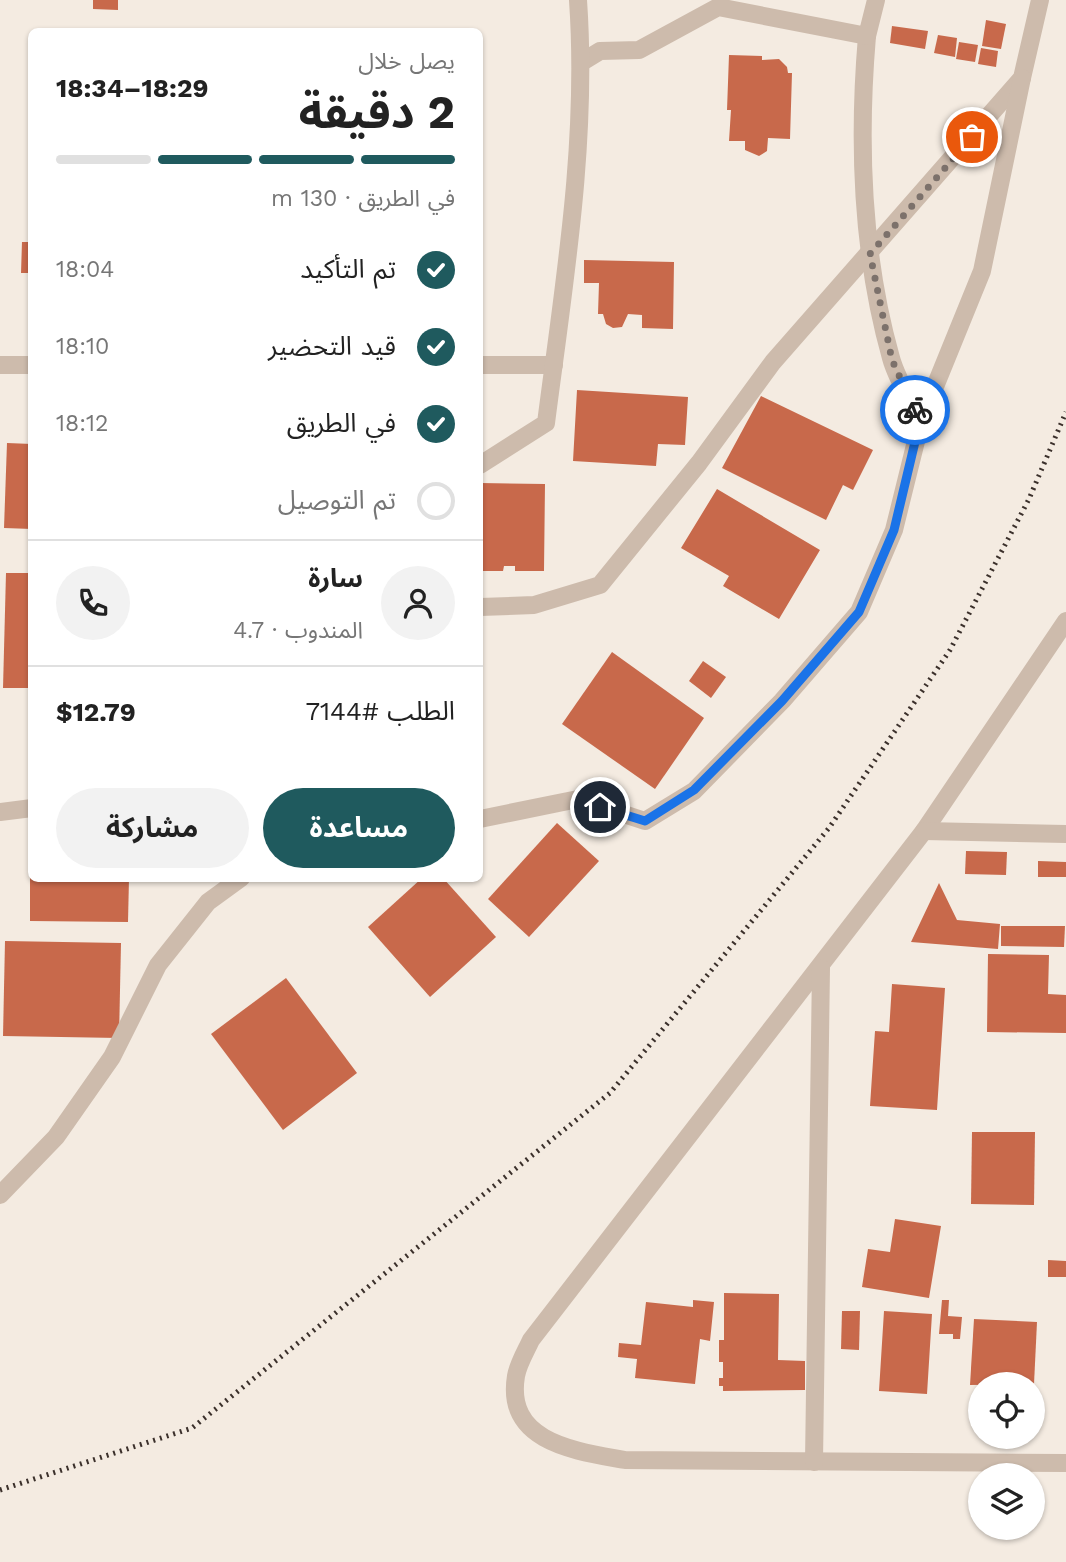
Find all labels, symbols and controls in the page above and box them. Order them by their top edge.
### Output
text: يصل خلال [358,48,455,75]
text: 18:29–18:34 [56,73,208,103]
text: 2 دقيقة [299,85,455,139]
pin [942,107,1002,167]
icon: bag [953,118,991,156]
text: في الطريق · 130 m [271,185,455,212]
icon: check [417,251,455,289]
text: تم التأكيد [300,254,396,284]
text: 18:04 [56,256,114,283]
icon: check [417,328,455,366]
text: قيد التحضير [268,331,396,361]
text: 18:10 [56,333,109,360]
courier [880,375,950,445]
icon: bike [896,391,934,429]
icon: check [417,405,455,443]
text: في الطريق [287,408,396,438]
text: 18:12 [56,410,108,437]
text: تم التوصيل [278,485,396,515]
text: سارة [308,563,363,593]
button: phone [56,566,130,640]
button: person [381,566,455,640]
text: المندوب · 4.7 [233,617,363,644]
text: الطلب #7144 [305,696,455,726]
text: $12.79 [56,697,136,727]
pin [570,777,630,837]
button: مشاركة [56,788,249,868]
button: مساعدة [263,788,455,868]
icon: home [581,788,619,826]
map controls [968,1372,1045,1540]
button: locate [968,1372,1045,1449]
button: layers [968,1463,1045,1540]

